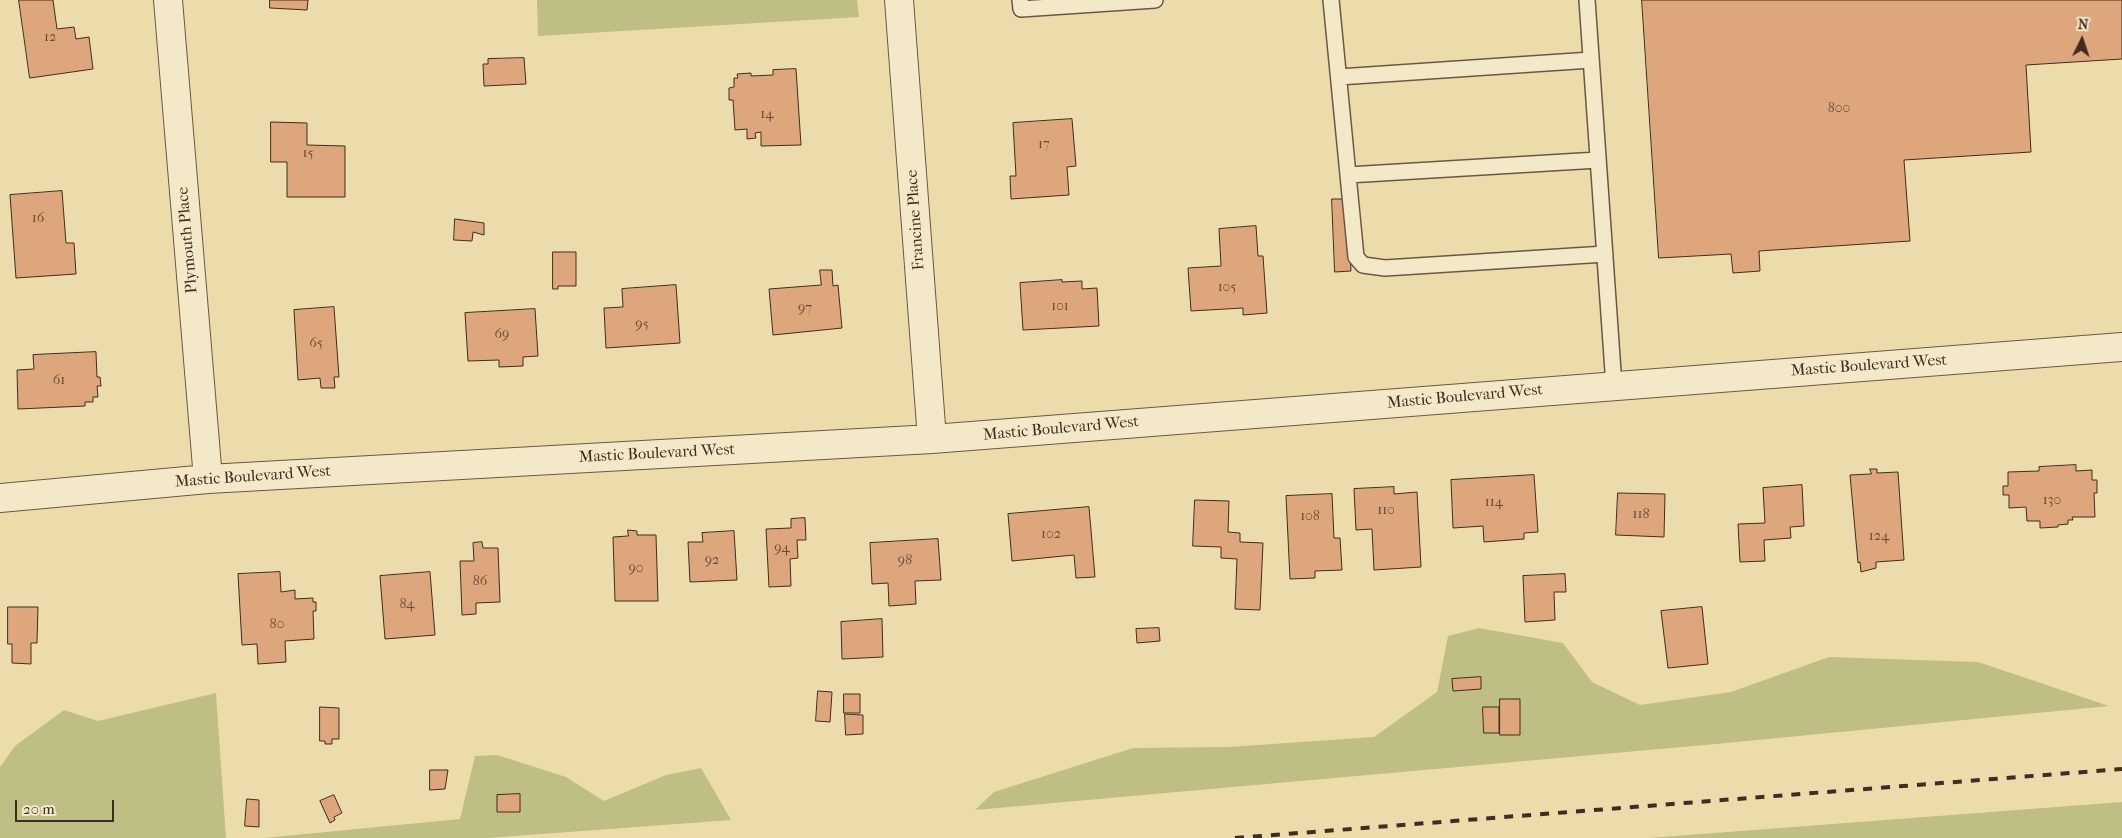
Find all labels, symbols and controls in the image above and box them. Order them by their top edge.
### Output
north arrow [2057,15,2107,65]
text: N [2077,16,2089,33]
house number: 12 [44,30,56,46]
house number: 800 [1828,101,1850,117]
house number: 14 [760,107,774,123]
house number: 17 [1038,137,1050,153]
house number: 15 [303,146,313,162]
street label: Francine Place [903,169,929,271]
street label: Plymouth Place [174,186,202,294]
house number: 16 [32,211,44,227]
house number: 105 [1218,280,1236,296]
house number: 101 [1051,299,1069,315]
house number: 97 [798,301,812,317]
house number: 95 [635,317,649,333]
house number: 69 [495,327,509,343]
house number: 65 [309,336,323,352]
street label: Mastic Boulevard West [1790,351,1948,381]
house number: 61 [53,373,65,389]
street label: Mastic Boulevard West [1386,381,1544,413]
street label: Mastic Boulevard West [982,413,1140,445]
street label: Mastic Boulevard West [578,440,736,468]
street label: Mastic Boulevard West [174,462,332,492]
house number: 130 [2043,493,2061,509]
house number: 114 [1485,495,1503,511]
house number: 110 [1377,503,1395,519]
house number: 118 [1632,507,1650,523]
house number: 108 [1300,509,1320,525]
house number: 102 [1041,527,1061,543]
house number: 124 [1869,529,1889,545]
house number: 94 [774,541,790,557]
house number: 92 [705,553,719,569]
house number: 98 [898,553,912,569]
house number: 90 [628,561,644,577]
house number: 86 [473,574,487,590]
house number: 84 [399,597,415,613]
house number: 80 [270,617,284,633]
scale bar [18,790,116,822]
text: 20 m [23,800,55,818]

